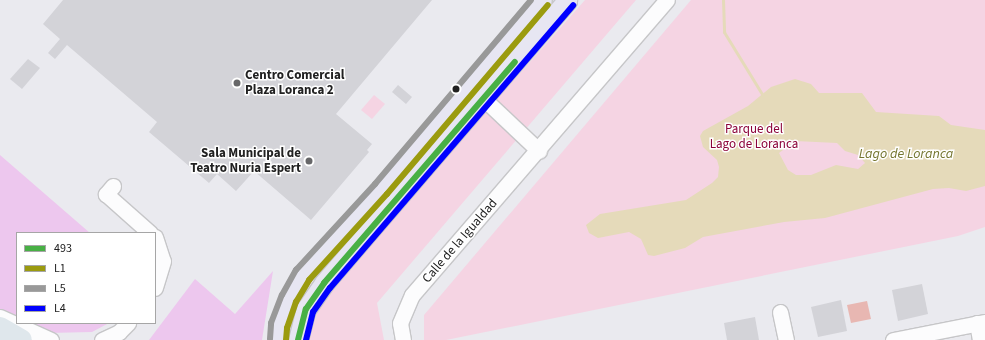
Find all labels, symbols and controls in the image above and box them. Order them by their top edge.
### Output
place label: Centro Comercial Plaza Loranca 2 [245,68,345,99]
marker: Centro Comercial Plaza Loranca 2 [232,78,242,88]
unlabelled marker [451,84,461,94]
park label: Parque del Lago de Loranca [710,122,798,153]
place label: Sala Municipal de Teatro Nuria Espert [190,146,301,177]
water label: Lago de Loranca [859,146,953,162]
marker: Sala Municipal de Teatro Nuria Espert [304,156,314,166]
street label: Calle de la Igualdad [419,196,501,286]
legend [16,232,156,324]
text: 493 [54,240,72,257]
text: L1 [54,260,66,277]
text: L5 [54,280,66,297]
text: L4 [54,300,66,317]

